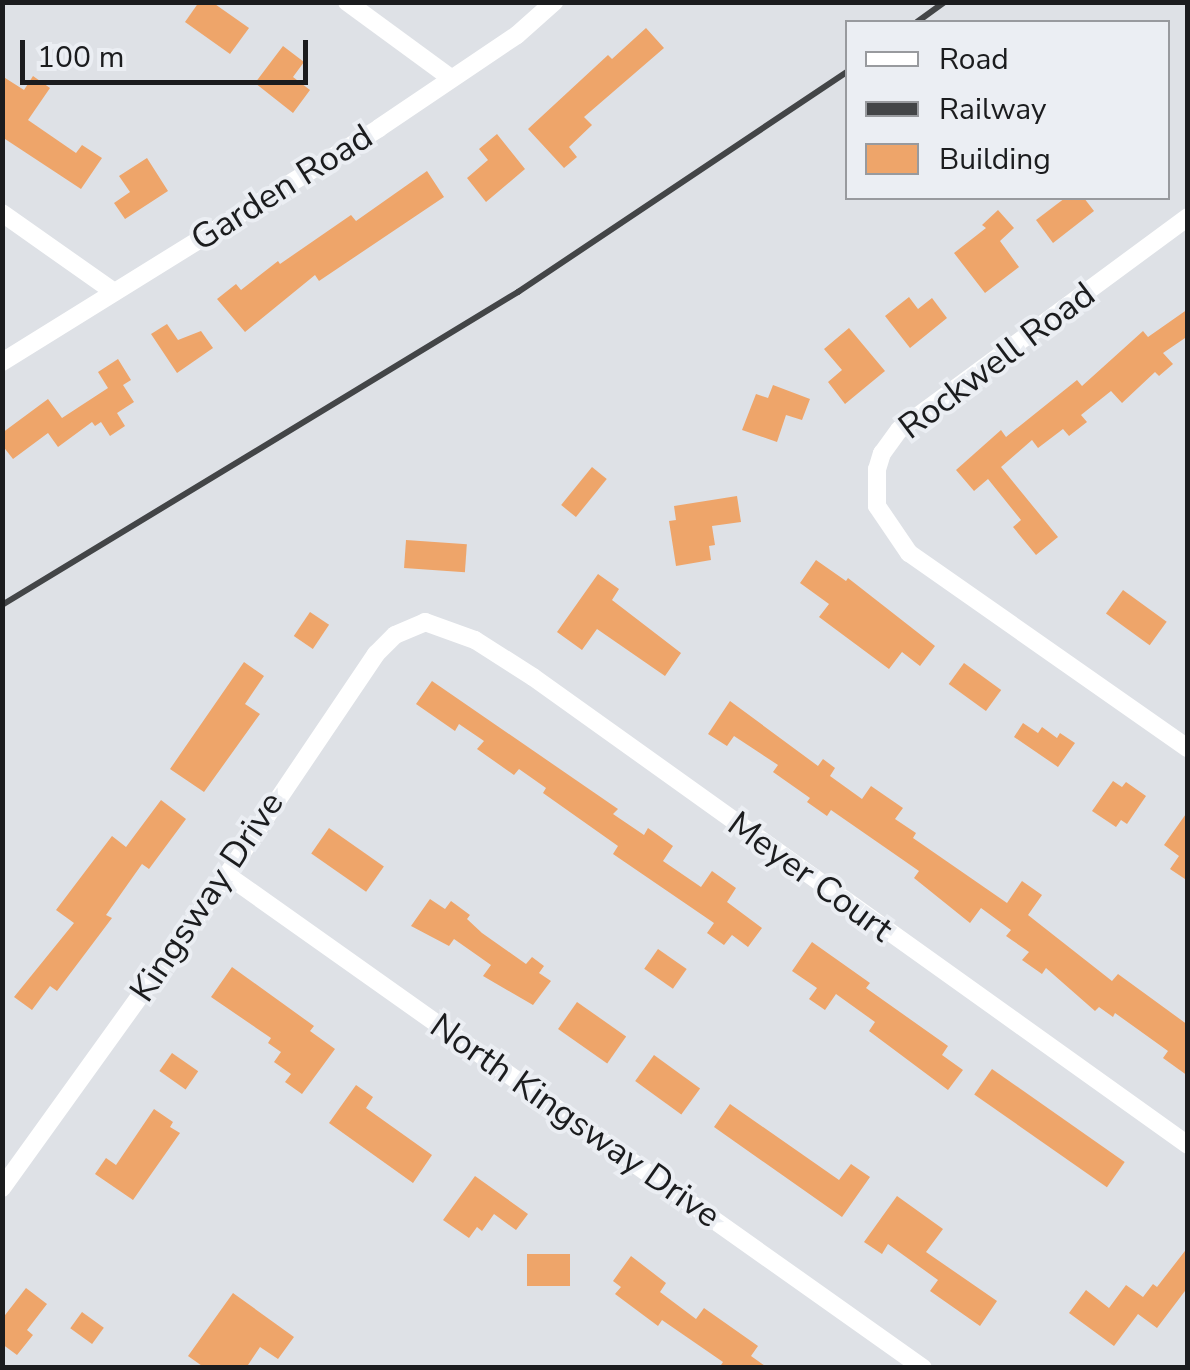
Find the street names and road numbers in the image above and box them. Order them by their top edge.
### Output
street label: Garden Road [184,116,380,260]
street label: Rockwell Road [891,274,1103,448]
street label: Kingsway Drive [121,784,293,1010]
street label: Meyer Court [719,803,901,951]
street label: North Kingsway Drive [422,1005,728,1237]

